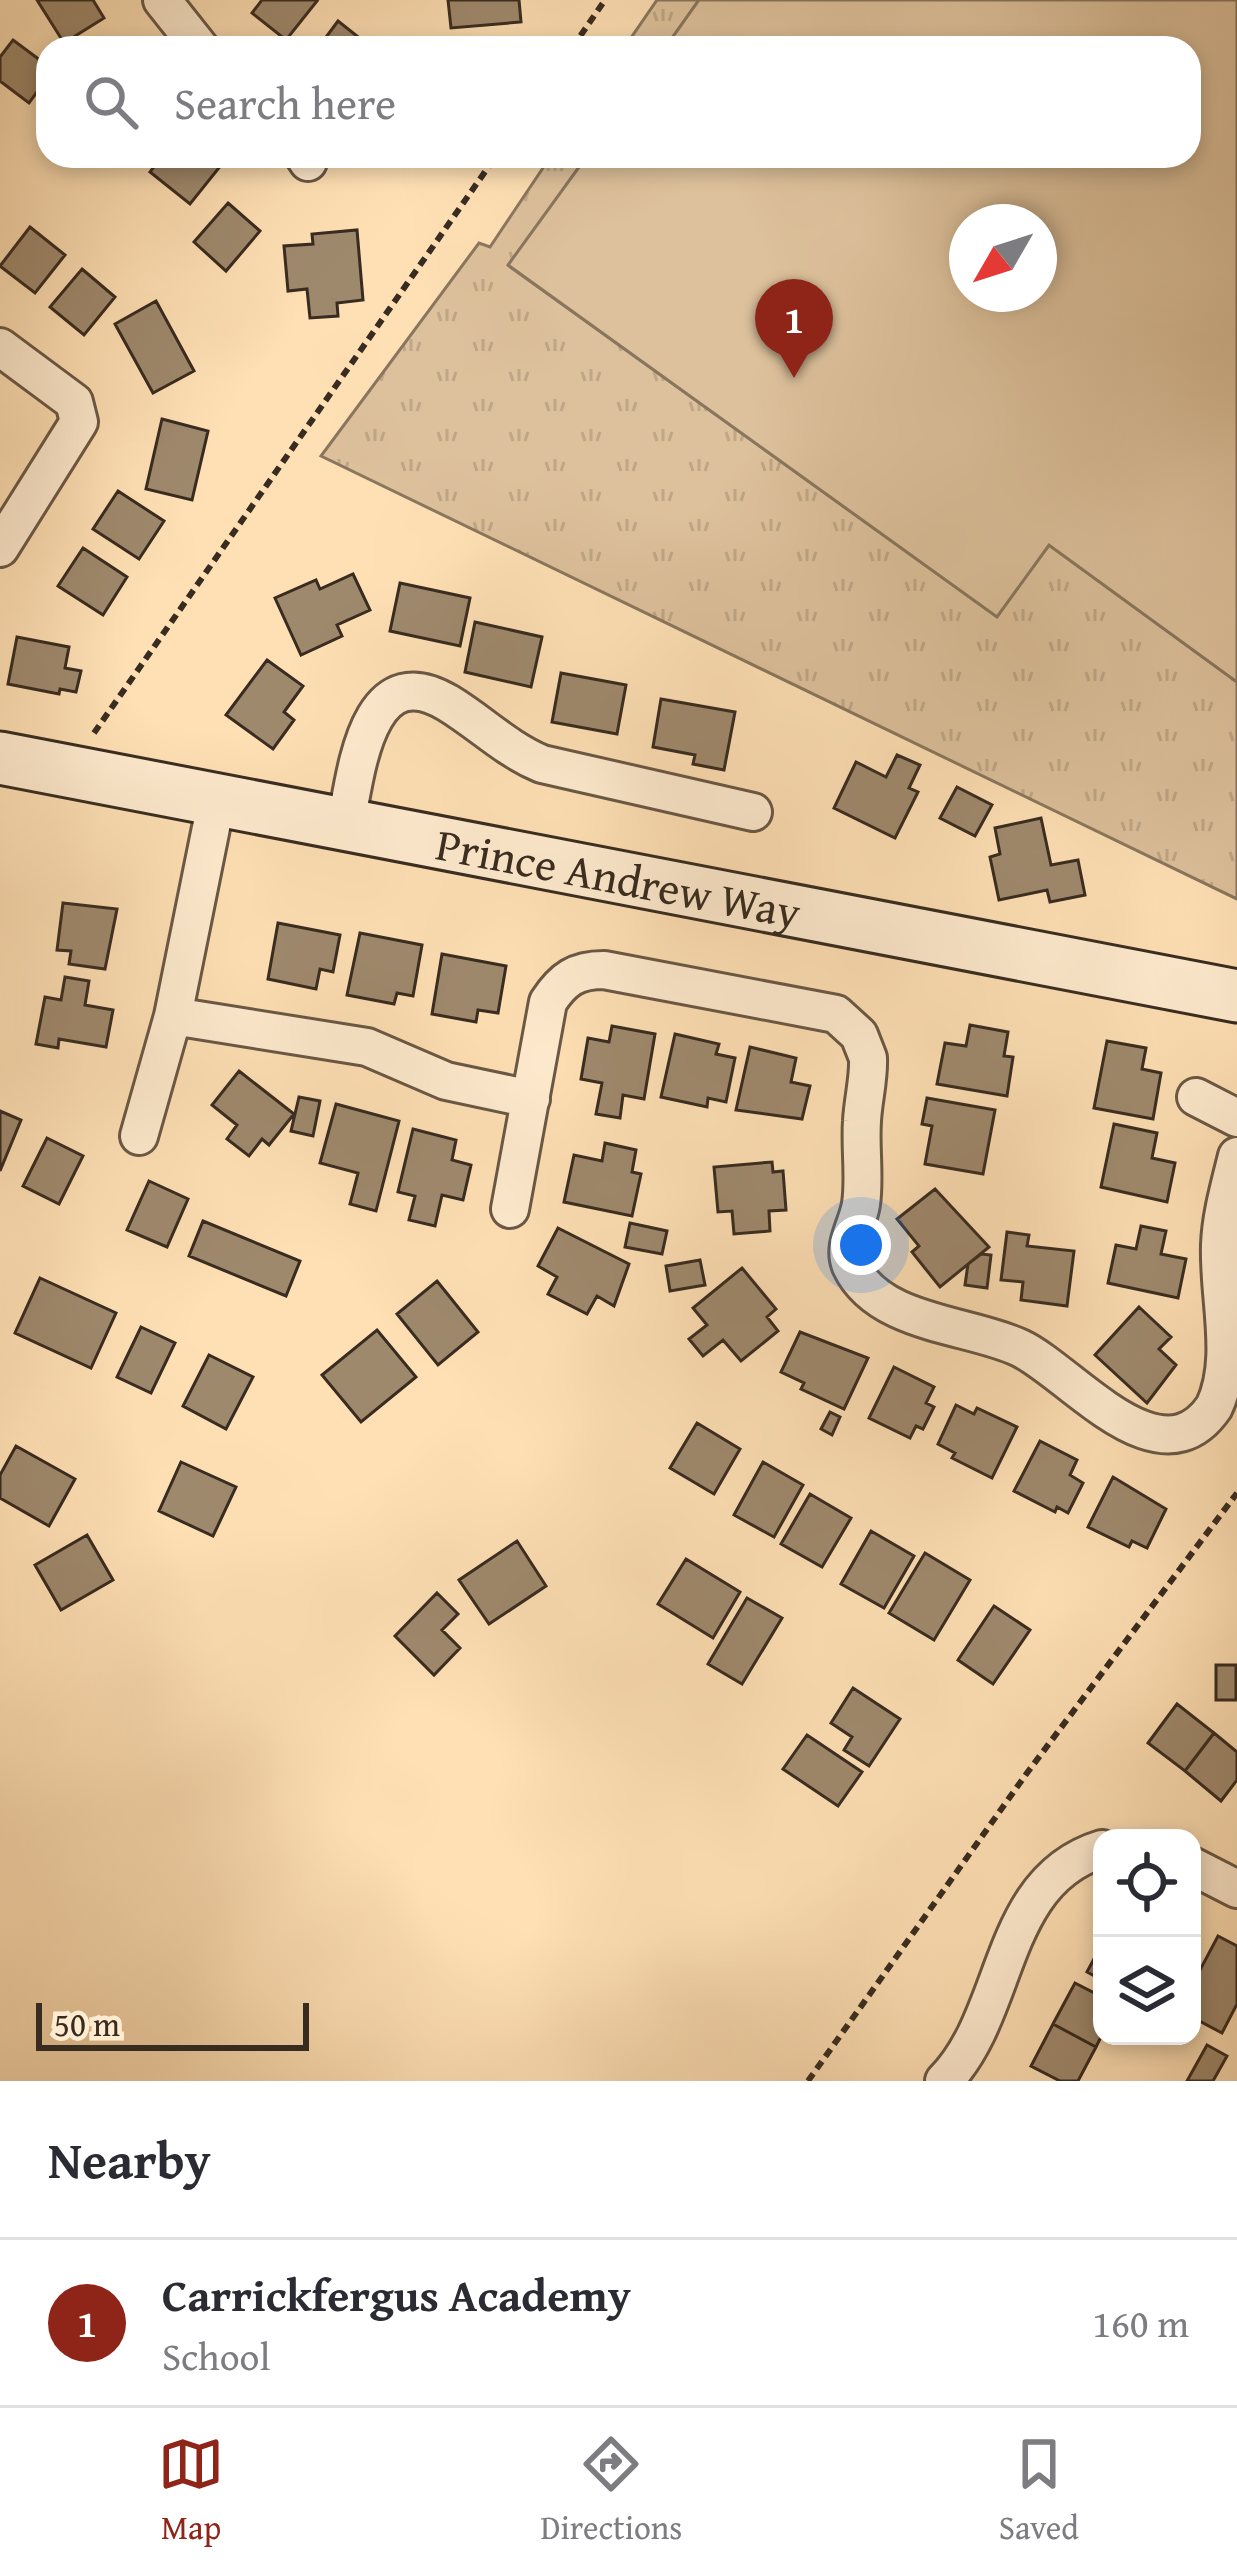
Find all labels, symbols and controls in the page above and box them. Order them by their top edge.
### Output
search box [36,36,1201,168]
icon: search [78,69,144,135]
text: Search here [174,70,396,135]
north arrow [949,204,1057,312]
pin: 1 [755,279,833,378]
street label: Prince Andrew Way [431,810,807,944]
your location [831,1215,891,1275]
map controls [1093,1829,1201,2045]
button: locate [1093,1829,1201,1937]
button: layers [1093,1937,1201,2045]
scale bar [36,1997,309,2050]
text: 50 m [54,2000,120,2048]
text: Nearby [48,2122,211,2197]
text: Carrickfergus Academy [162,2262,631,2327]
text: 1 [77,2294,97,2351]
text: 160 m [1092,2294,1189,2351]
text: School [162,2327,270,2384]
tab: Map [158,2431,224,2551]
tab: Directions [541,2431,682,2551]
tab: Saved [999,2431,1079,2551]

